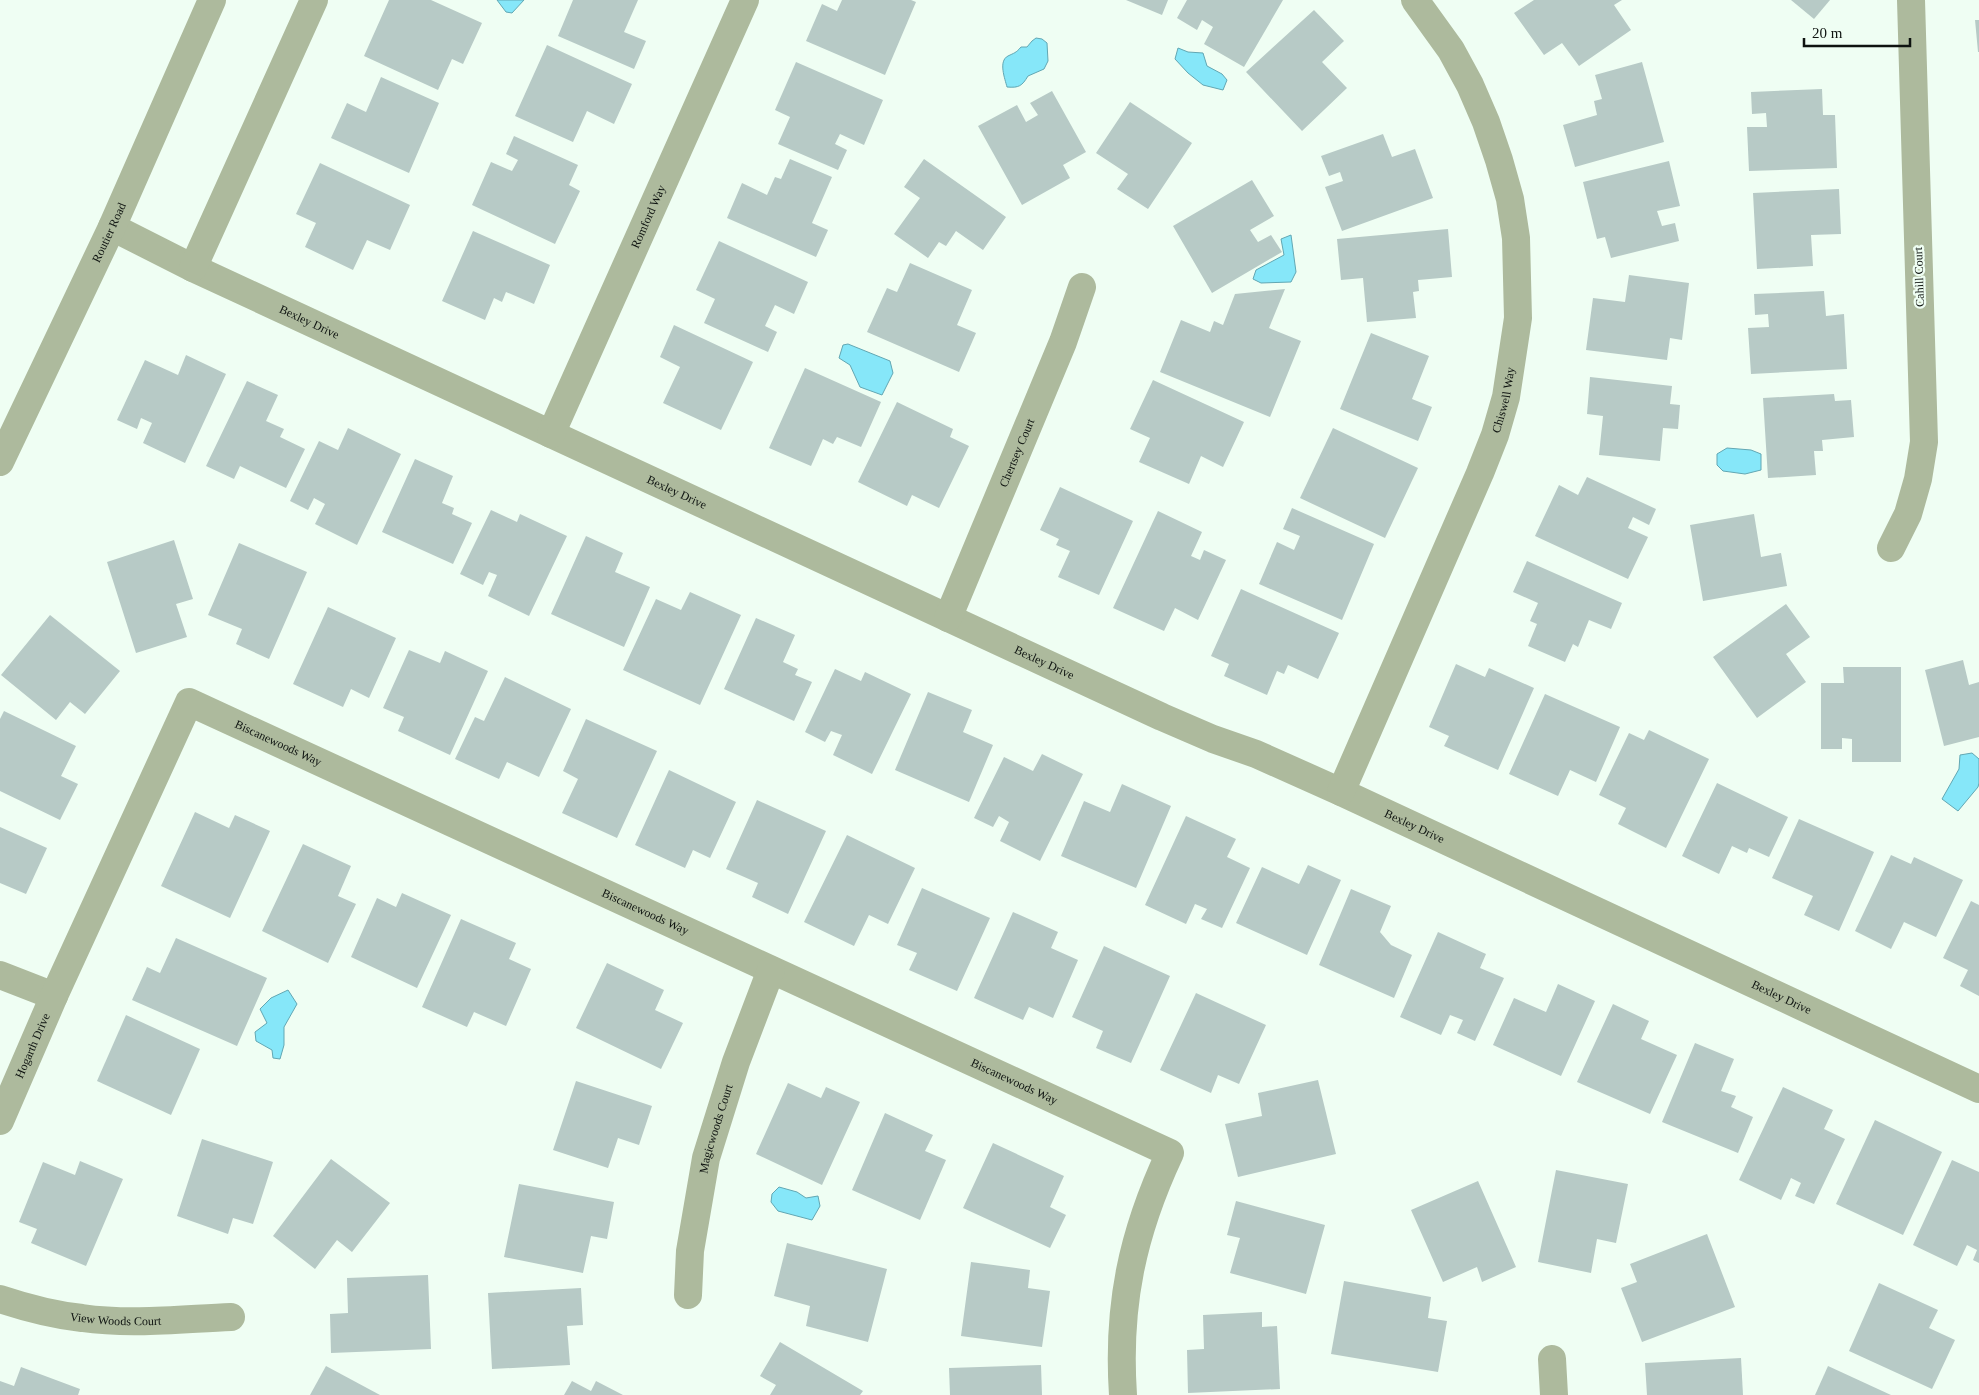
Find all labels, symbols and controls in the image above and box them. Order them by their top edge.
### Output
scale bar [1804,15,1910,47]
text: 20 m [1812,25,1843,41]
street label: Romford Way [628,183,668,251]
street label: Routier Road [89,201,129,265]
street label: Cahill Court [1911,246,1927,307]
street label: Bexley Drive [277,302,341,342]
street label: Chiswell Way [1489,366,1517,434]
street label: Chertsey Court [996,416,1038,489]
street label: Bexley Drive [645,472,709,512]
street label: Bexley Drive [1012,643,1076,682]
street label: Biscanewoods Way [233,717,324,769]
street label: Bexley Drive [1382,806,1447,846]
street label: Biscanewoods Way [600,886,691,938]
street label: Bexley Drive [1750,977,1814,1017]
street label: Hogarth Drive [12,1011,53,1080]
street label: Biscanewoods Way [969,1055,1060,1107]
street label: Magicwoods Court [696,1082,736,1175]
street label: View Woods Court [69,1310,162,1328]

